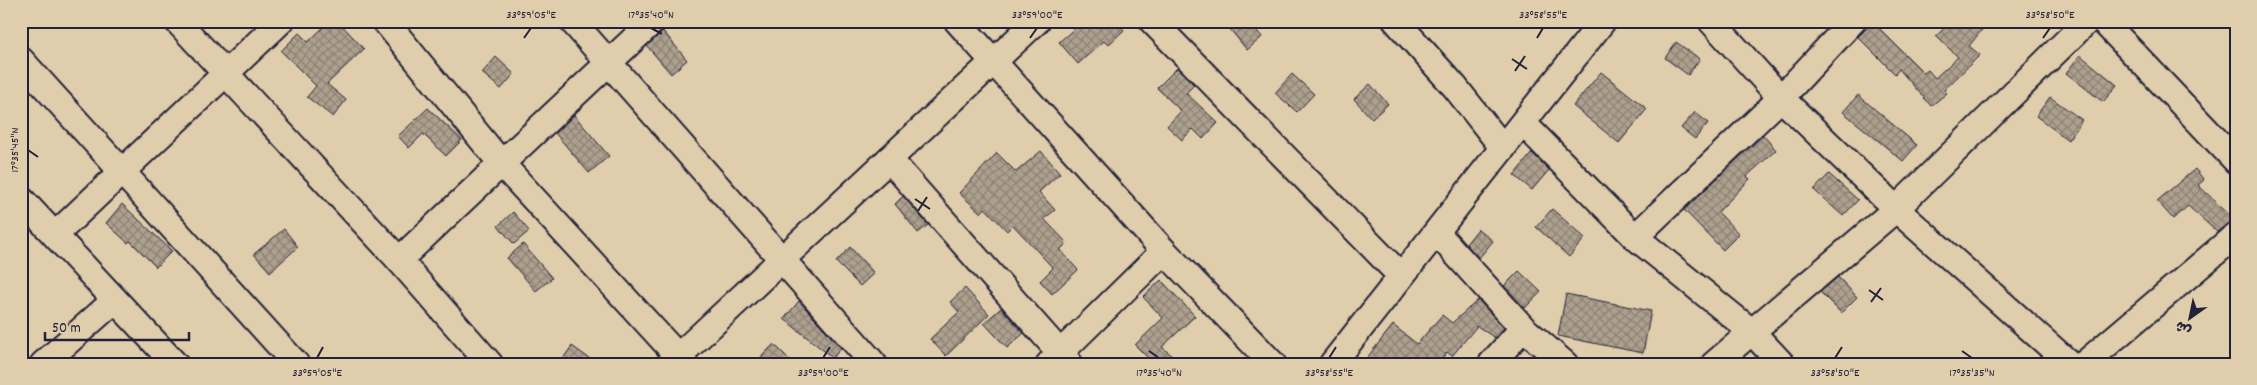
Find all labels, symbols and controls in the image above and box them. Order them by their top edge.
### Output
text: 33°59'05"E [506,7,556,24]
text: 17°35'40"N [628,7,674,24]
text: 33°59'00"E [1012,7,1063,24]
text: 33°58'55"E [1519,7,1568,24]
text: 33°58'50"E [2025,7,2075,24]
text: 17°35'45"N [7,127,24,173]
north arrow [2164,292,2214,342]
scale bar [45,310,189,342]
text: ش [2172,315,2196,340]
text: 50 m [52,318,81,340]
text: 33°59'05"E [292,365,342,382]
text: 33°59'00"E [798,365,849,382]
text: 17°35'40"N [1136,365,1182,382]
text: 33°58'55"E [1305,365,1354,382]
text: 33°58'50"E [1810,365,1860,382]
text: 17°35'35"N [1949,365,1995,382]

